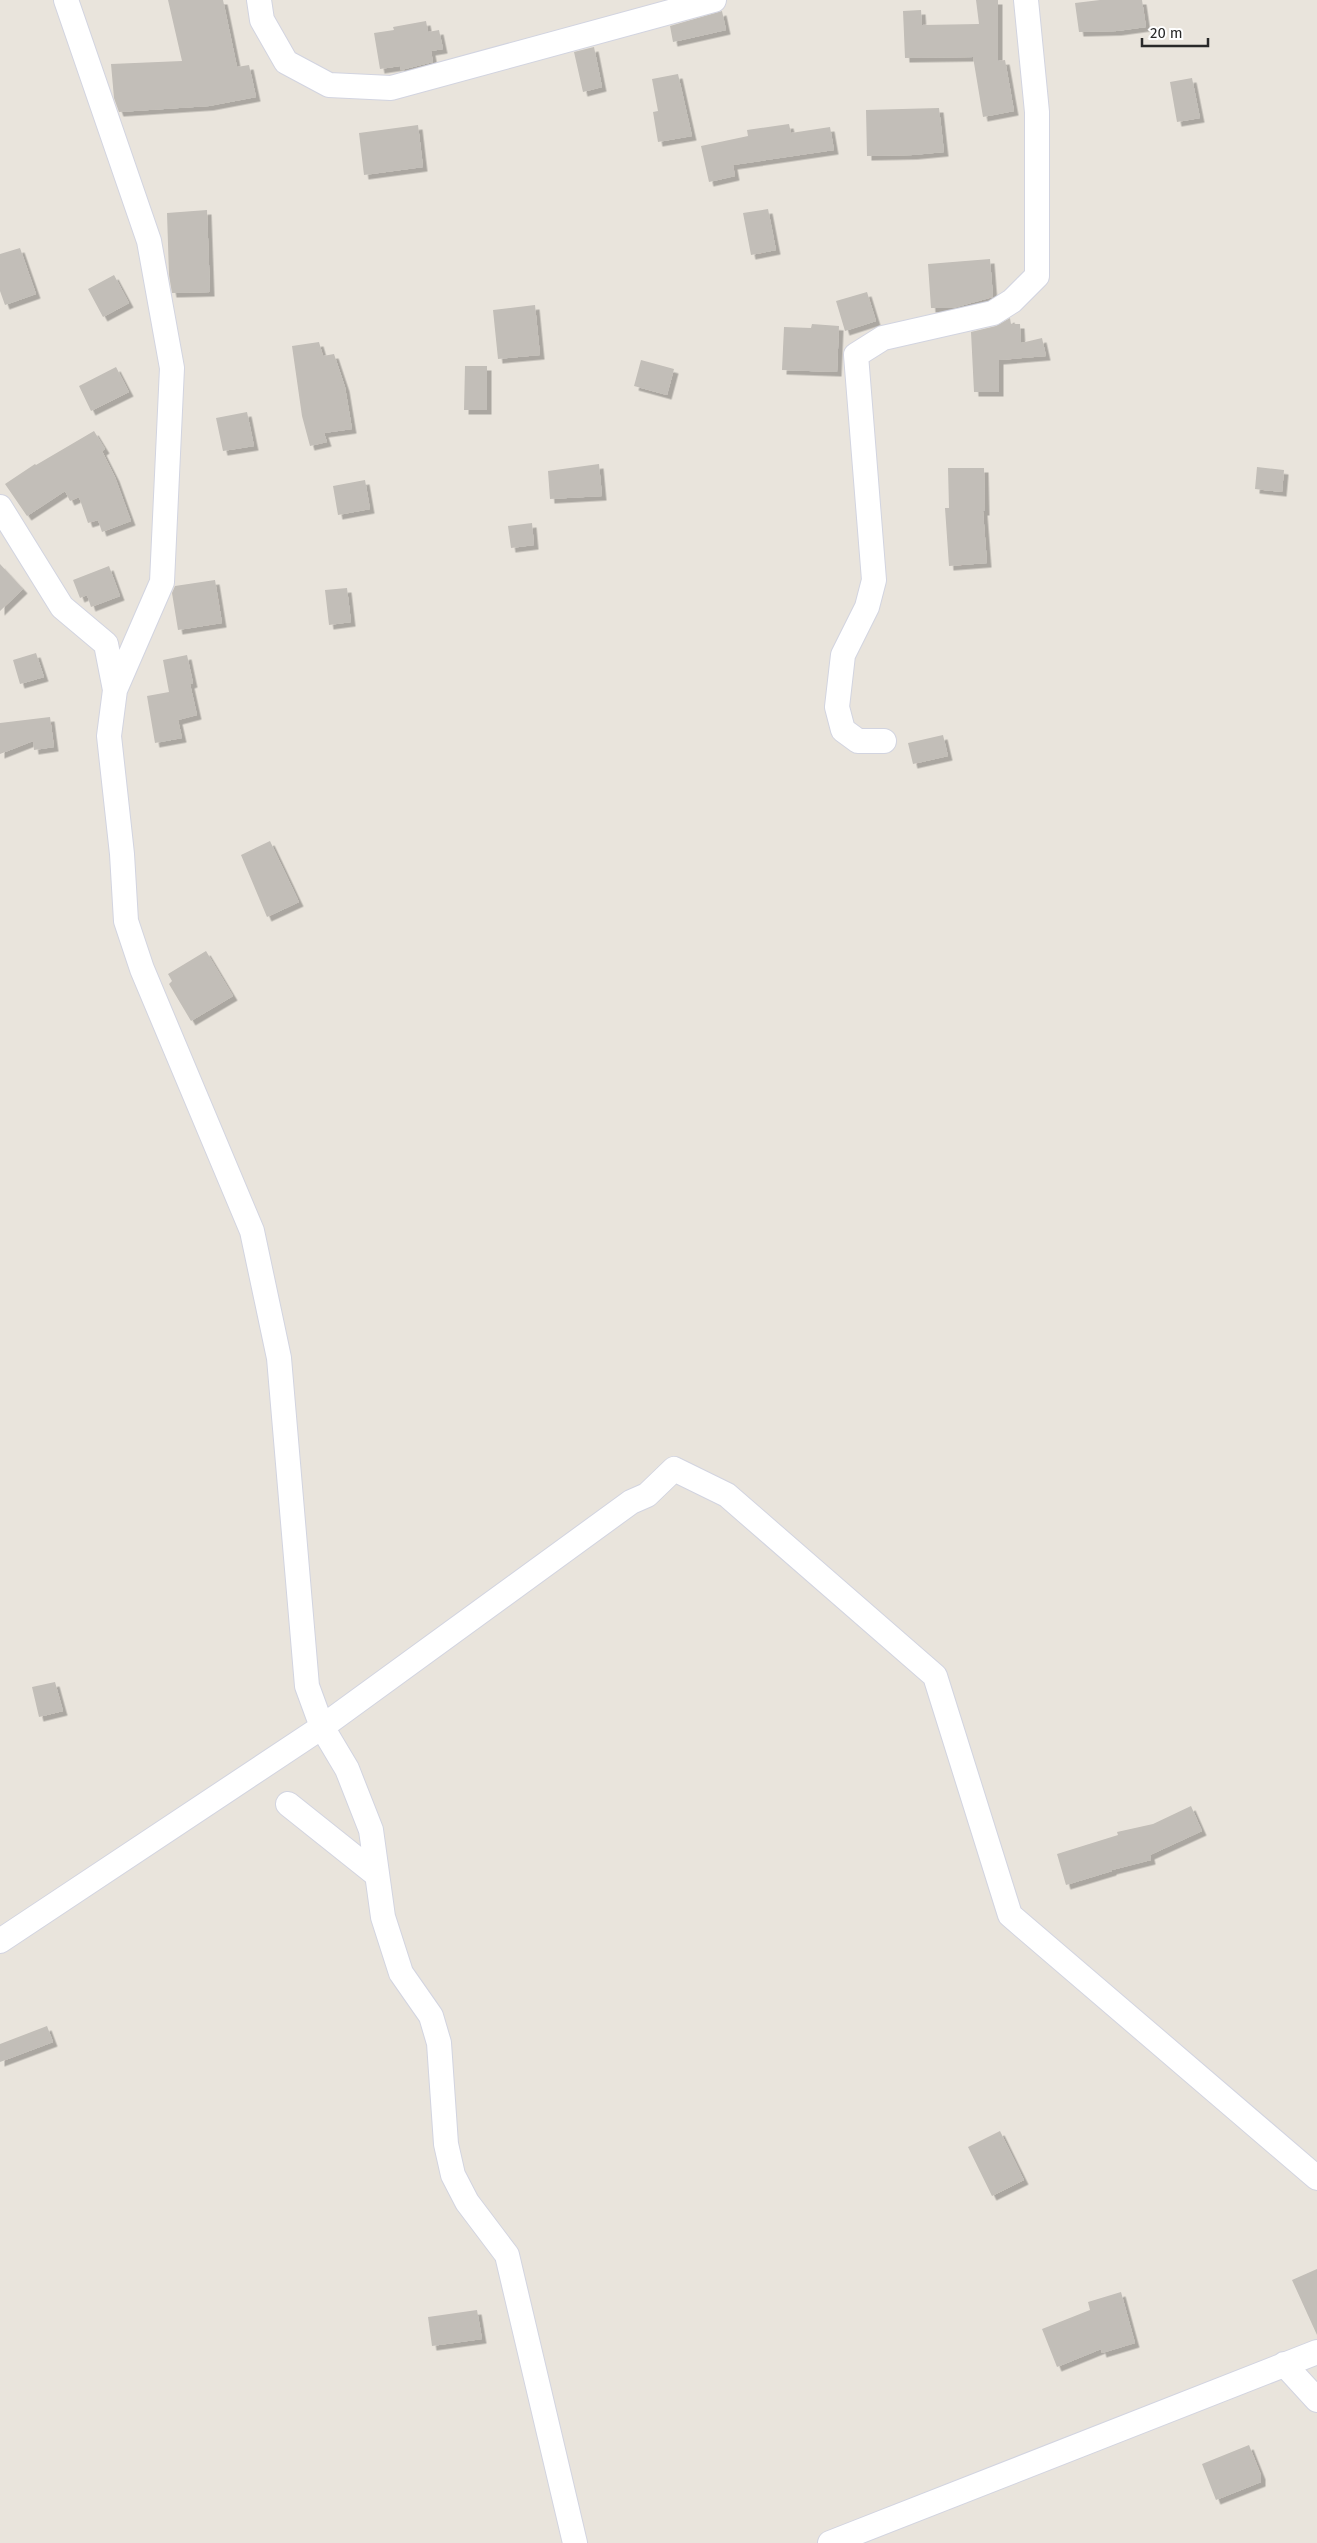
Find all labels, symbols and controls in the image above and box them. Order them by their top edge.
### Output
scale bar [1142,15,1208,47]
text: 20 m [1150,24,1183,42]

